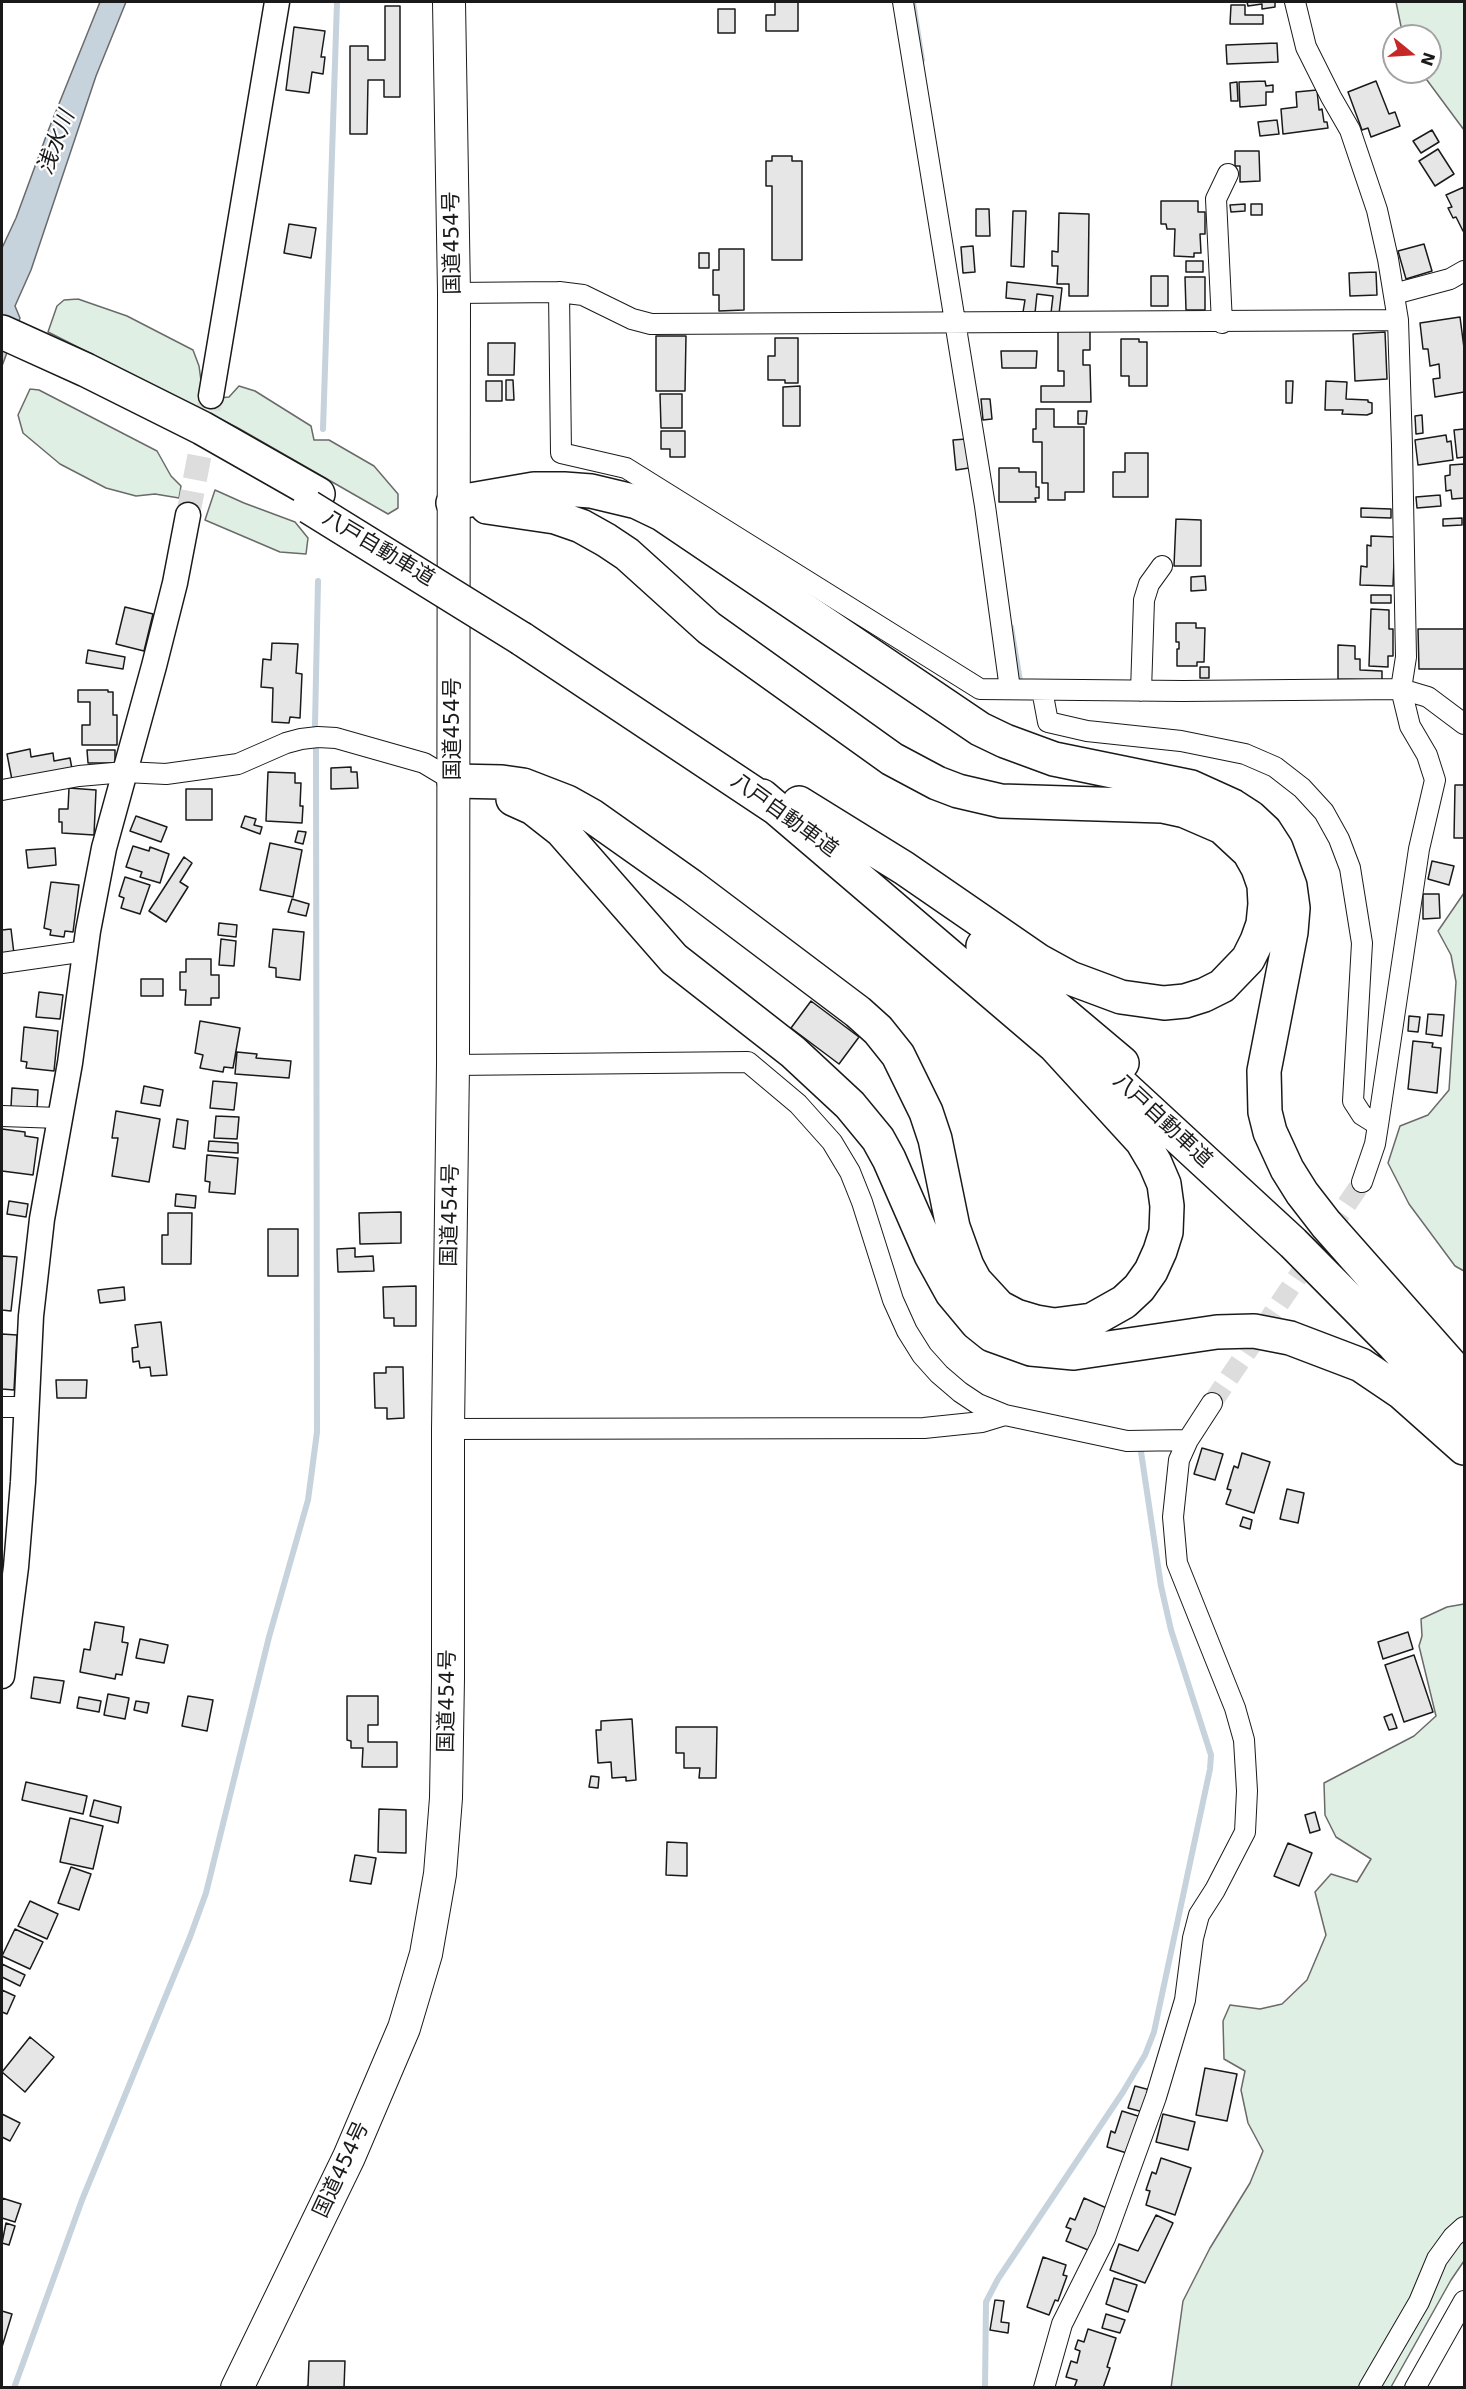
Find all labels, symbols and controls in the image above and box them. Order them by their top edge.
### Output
north arrow [1382,24,1442,84]
text: N [1417,50,1439,68]
water label: 浅水川 [33,107,81,179]
street label: 国道454号 [440,191,466,295]
street label: 八戸自動車道 [318,506,438,592]
street label: 国道454号 [441,677,467,781]
street label: 八戸自動車道 [726,769,842,863]
street label: 八戸自動車道 [1107,1069,1217,1173]
street label: 国道454号 [438,1163,464,1267]
street label: 国道454号 [435,1649,461,1753]
street label: 国道454号 [309,2118,375,2222]

